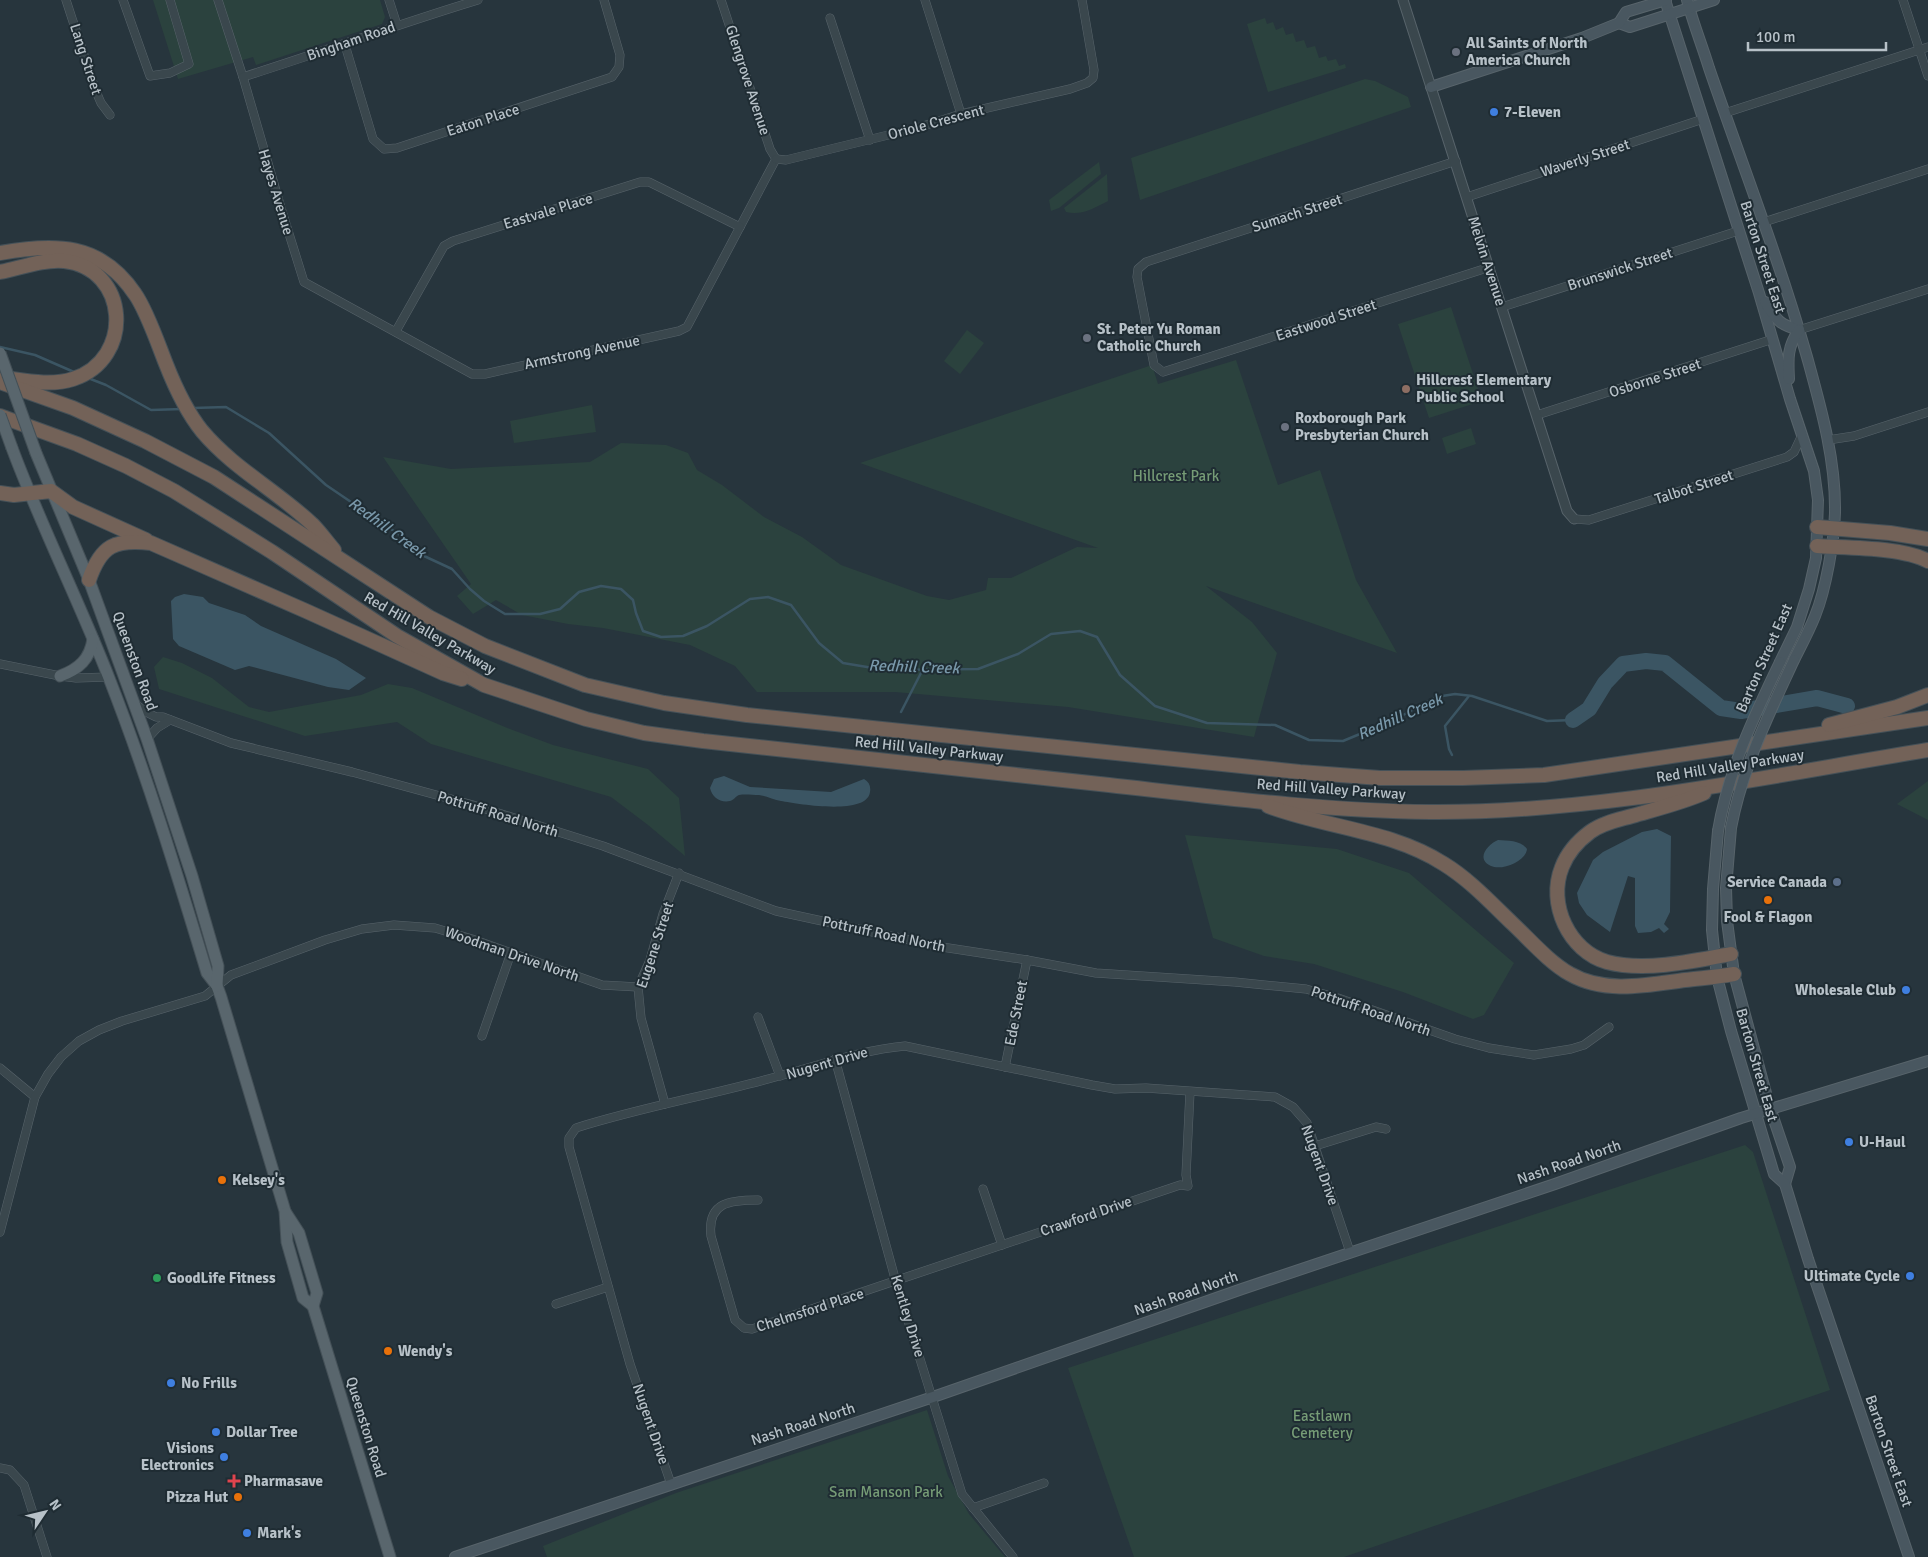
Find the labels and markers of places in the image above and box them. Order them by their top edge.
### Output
place label: All Saints of North America Church [1466,34,1587,69]
marker: All Saints of North America Church [1450,46,1462,58]
place label: 7-Eleven [1504,103,1561,121]
marker: 7-Eleven [1488,106,1500,118]
place label: St. Peter Yu Roman Catholic Church [1097,320,1221,355]
marker: St. Peter Yu Roman Catholic Church [1081,332,1093,344]
place label: Hillcrest Elementary Public School [1416,371,1552,406]
marker: Hillcrest Elementary Public School [1400,383,1412,395]
place label: Roxborough Park Presbyterian Church [1295,409,1429,444]
marker: Roxborough Park Presbyterian Church [1279,421,1291,433]
place label: Service Canada [1727,873,1827,891]
marker: Service Canada [1831,876,1843,888]
marker: Fool & Flagon [1762,894,1774,906]
place label: Fool & Flagon [1724,908,1812,926]
place label: Wholesale Club [1795,981,1896,999]
marker: Wholesale Club [1900,984,1912,996]
place label: U-Haul [1859,1133,1906,1151]
marker: U-Haul [1843,1136,1855,1148]
place label: Kelsey's [232,1171,285,1189]
marker: Kelsey's [216,1174,228,1186]
place label: Ultimate Cycle [1804,1267,1900,1285]
place label: GoodLife Fitness [167,1269,276,1287]
marker: Ultimate Cycle [1904,1270,1916,1282]
marker: GoodLife Fitness [151,1272,163,1284]
place label: Wendy's [398,1342,453,1360]
marker: Wendy's [382,1345,394,1357]
place label: No Frills [181,1374,237,1392]
marker: No Frills [165,1377,177,1389]
place label: Dollar Tree [226,1423,298,1441]
marker: Dollar Tree [210,1426,222,1438]
place label: Visions Electronics [141,1439,214,1474]
marker: Visions Electronics [218,1451,230,1463]
place label: Pharmasave [244,1472,323,1490]
marker: Pharmasave [228,1475,240,1487]
place label: Pizza Hut [166,1488,228,1506]
marker: Pizza Hut [232,1491,244,1503]
place label: Mark's [257,1524,301,1542]
marker: Mark's [241,1527,253,1539]

